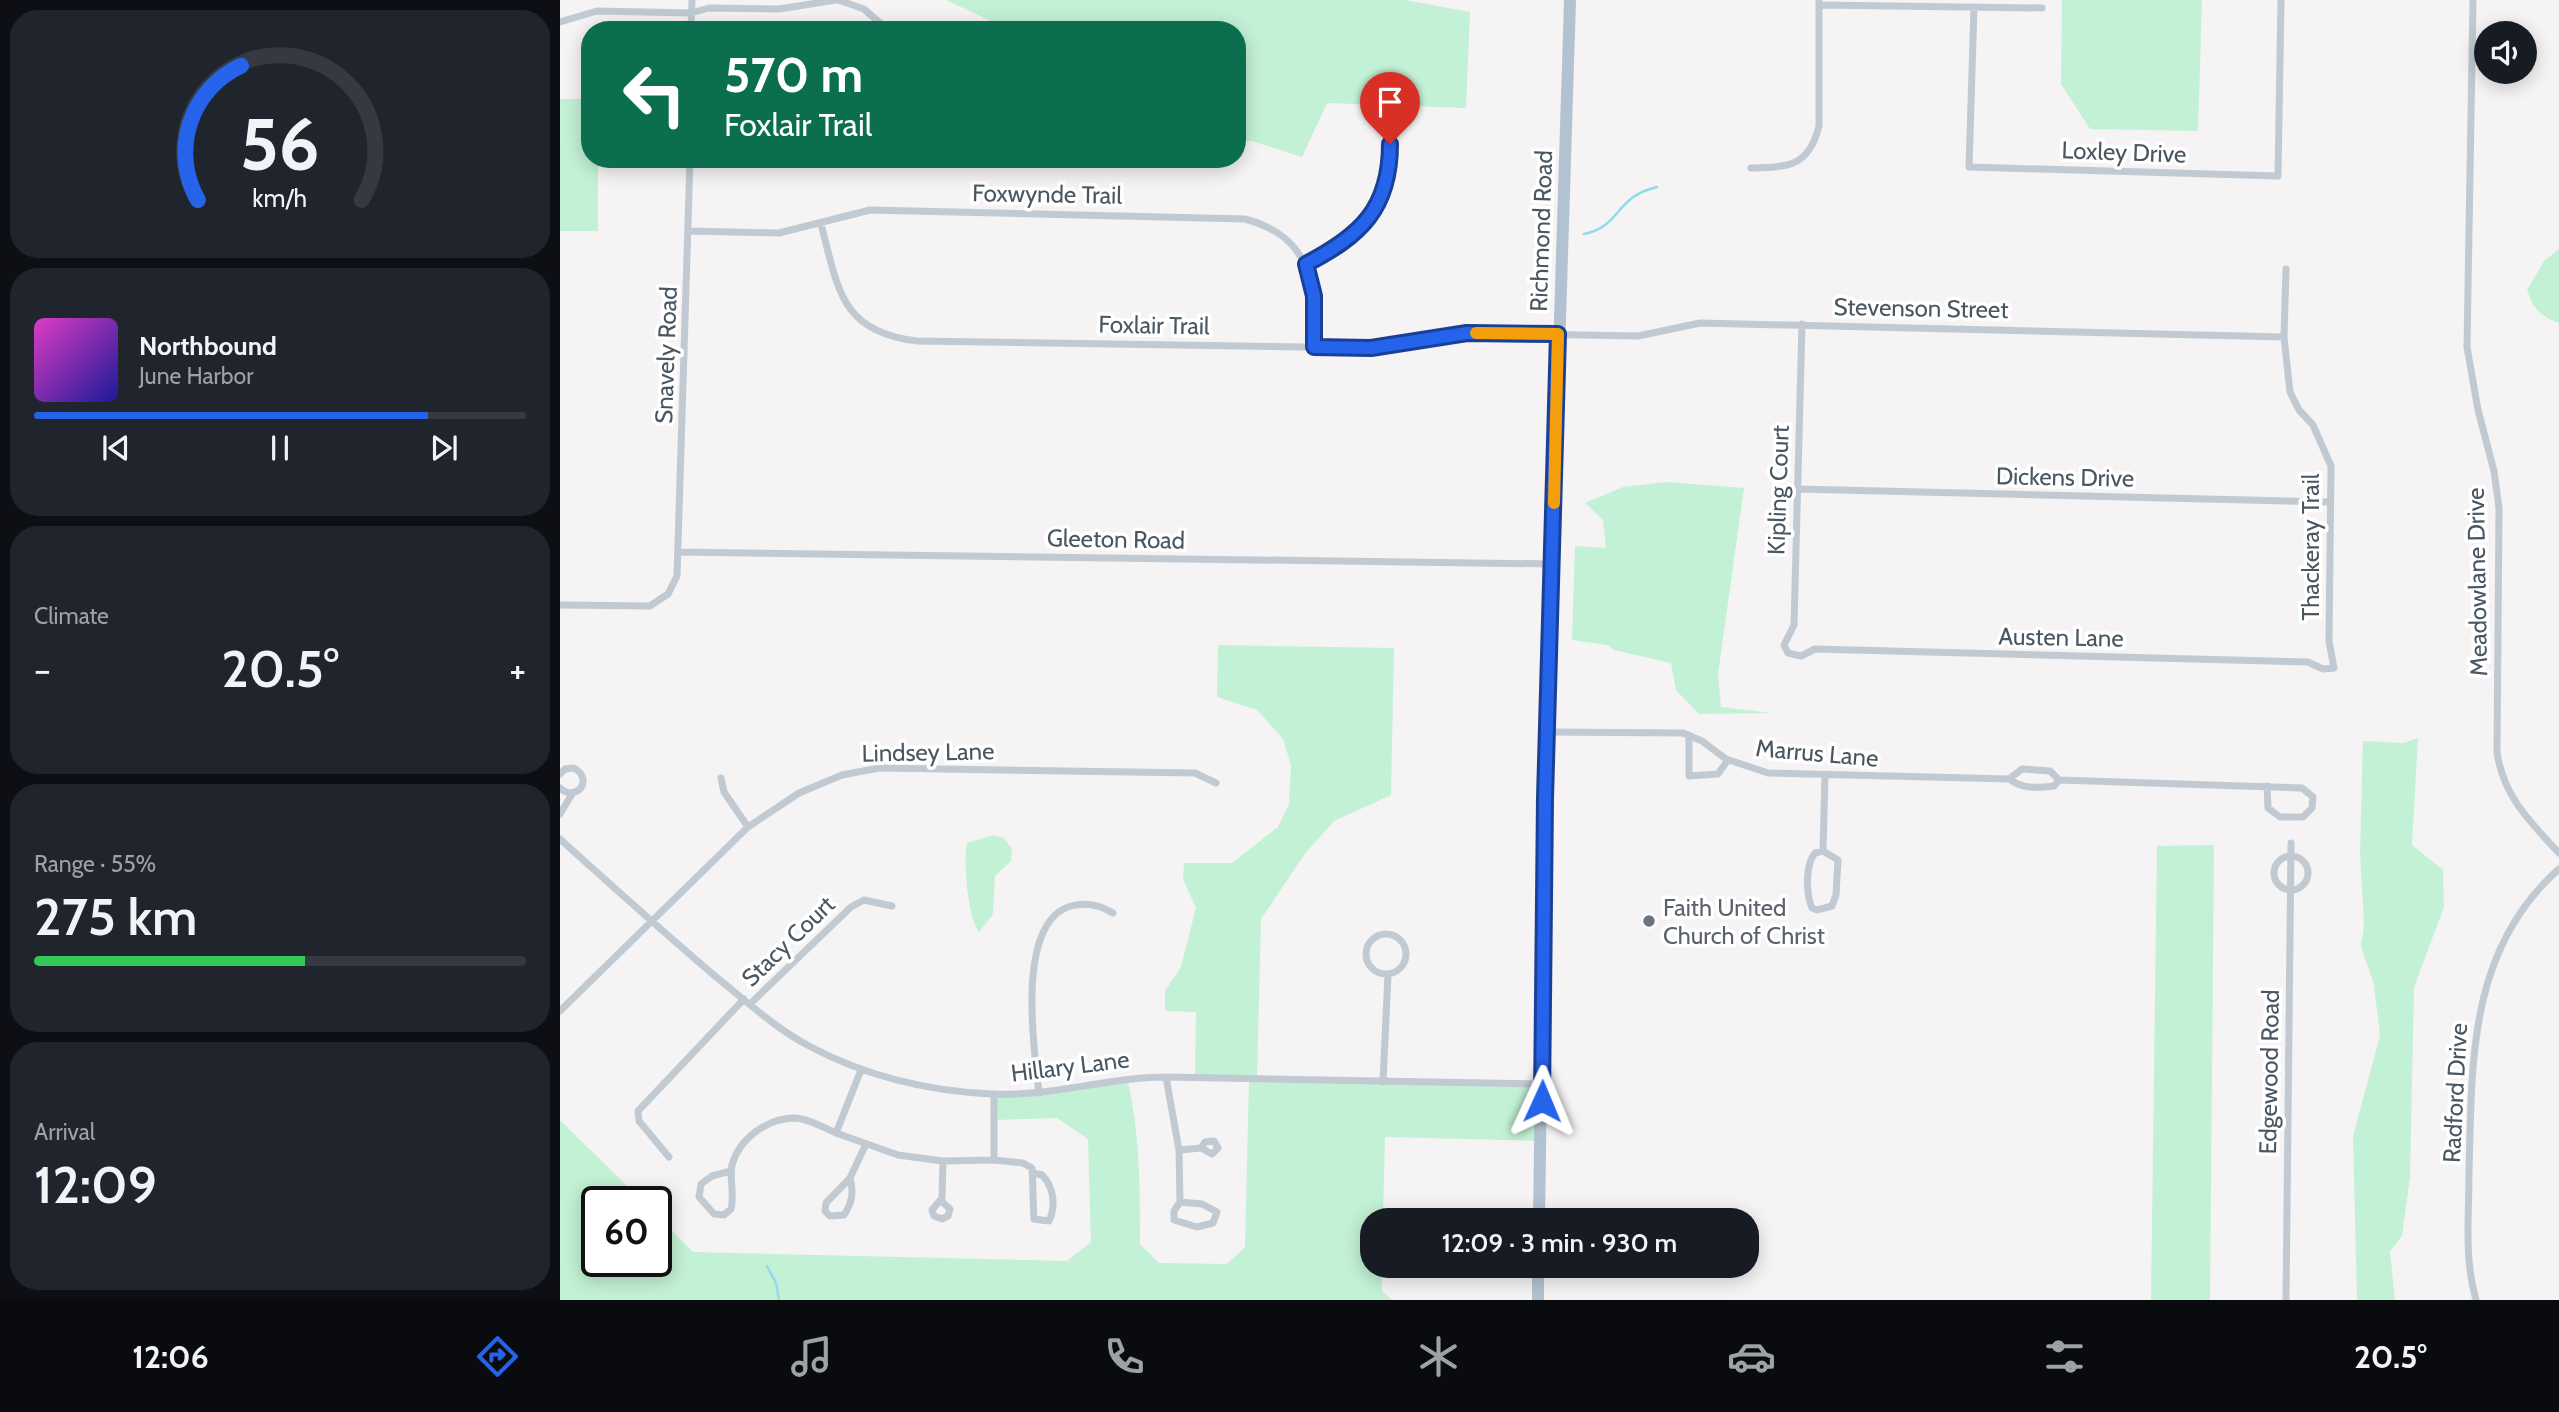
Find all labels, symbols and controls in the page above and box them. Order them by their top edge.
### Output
map controls [2474,21,2537,84]
button: sound [2474,21,2537,84]
text: 570 m [724,45,863,104]
icon: left [609,49,700,140]
pin [1360,72,1420,144]
icon: arrive [1371,83,1409,121]
text: 56 [240,100,320,188]
text: Foxlair Trail [724,105,872,144]
street label: Loxley Drive [2061,135,2187,169]
street label: Richmond Road [1524,150,1558,312]
street label: Foxwynde Trail [972,178,1123,210]
text: km/h [253,183,307,213]
street label: Snavely Road [649,286,683,424]
street label: Stevenson Street [1833,292,2009,324]
street label: Foxlair Trail [1098,310,1210,340]
text: Northbound [139,330,277,362]
text: June Harbor [139,362,253,390]
street label: Kipling Court [1761,425,1795,555]
icon: previous [97,429,135,467]
icon: pause [261,429,299,467]
icon: next [425,429,463,467]
street label: Dickens Drive [1996,461,2134,493]
street label: Thackeray Trail [2296,473,2325,620]
street label: Meadowlane Drive [2461,487,2493,677]
street label: Gleeton Road [1047,523,1185,555]
text: Climate [34,602,109,630]
street label: Austen Lane [1998,621,2124,653]
text: 20.5° [221,637,339,700]
text: − [34,646,51,693]
text: + [509,646,526,693]
street label: Marrus Lane [1754,733,1880,773]
street label: Lindsey Lane [861,736,995,768]
text: Range · 55% [34,850,156,878]
text: 275 km [34,885,197,948]
street label: Stacy Court [736,890,840,992]
place label: Faith United Church of Christ [1663,893,1825,950]
marker: Faith United Church of Christ [1641,913,1657,929]
street label: Edgewood Road [2253,989,2285,1155]
street label: Radford Drive [2437,1022,2473,1164]
street label: Hillary Lane [1009,1044,1131,1088]
position arrow [1505,1064,1579,1138]
text: Arrival [34,1118,95,1146]
text: 12:09 [34,1153,157,1216]
speed limit sign: 60 [581,1186,672,1277]
text: 12:09 · 3 min · 930 m [1442,1227,1677,1259]
icon: directions [473,1332,522,1381]
icon: music [787,1332,836,1381]
icon: phone [1100,1332,1149,1381]
icon: climate [1414,1332,1463,1381]
icon: car [1727,1332,1776,1381]
icon: filters [2040,1332,2089,1381]
text: 12:06 [132,1337,209,1376]
text: 20.5° [2354,1337,2427,1376]

